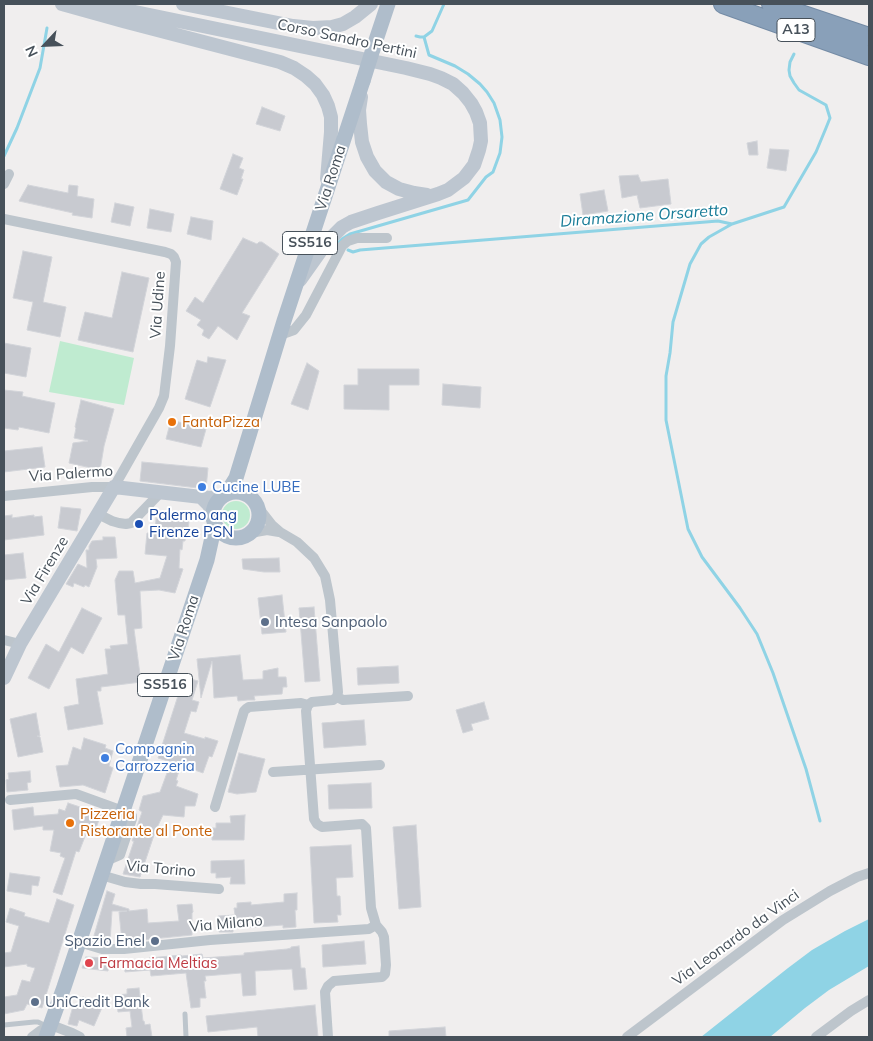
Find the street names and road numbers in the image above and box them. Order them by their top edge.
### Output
street label: Corso Sandro Pertini [276,15,418,63]
road number: A13 [777,18,815,42]
street label: Via Roma [312,143,350,213]
road number: SS516 [282,232,338,254]
street label: Via Udine [147,271,169,339]
street label: Via Palermo [28,462,114,486]
street label: Via Firenze [17,533,73,609]
street label: Via Roma [165,593,203,663]
road number: SS516 [138,674,192,696]
street label: Via Torino [125,857,197,881]
street label: Via Leonardo da Vinci [669,886,803,990]
street label: Via Milano [189,912,263,936]

